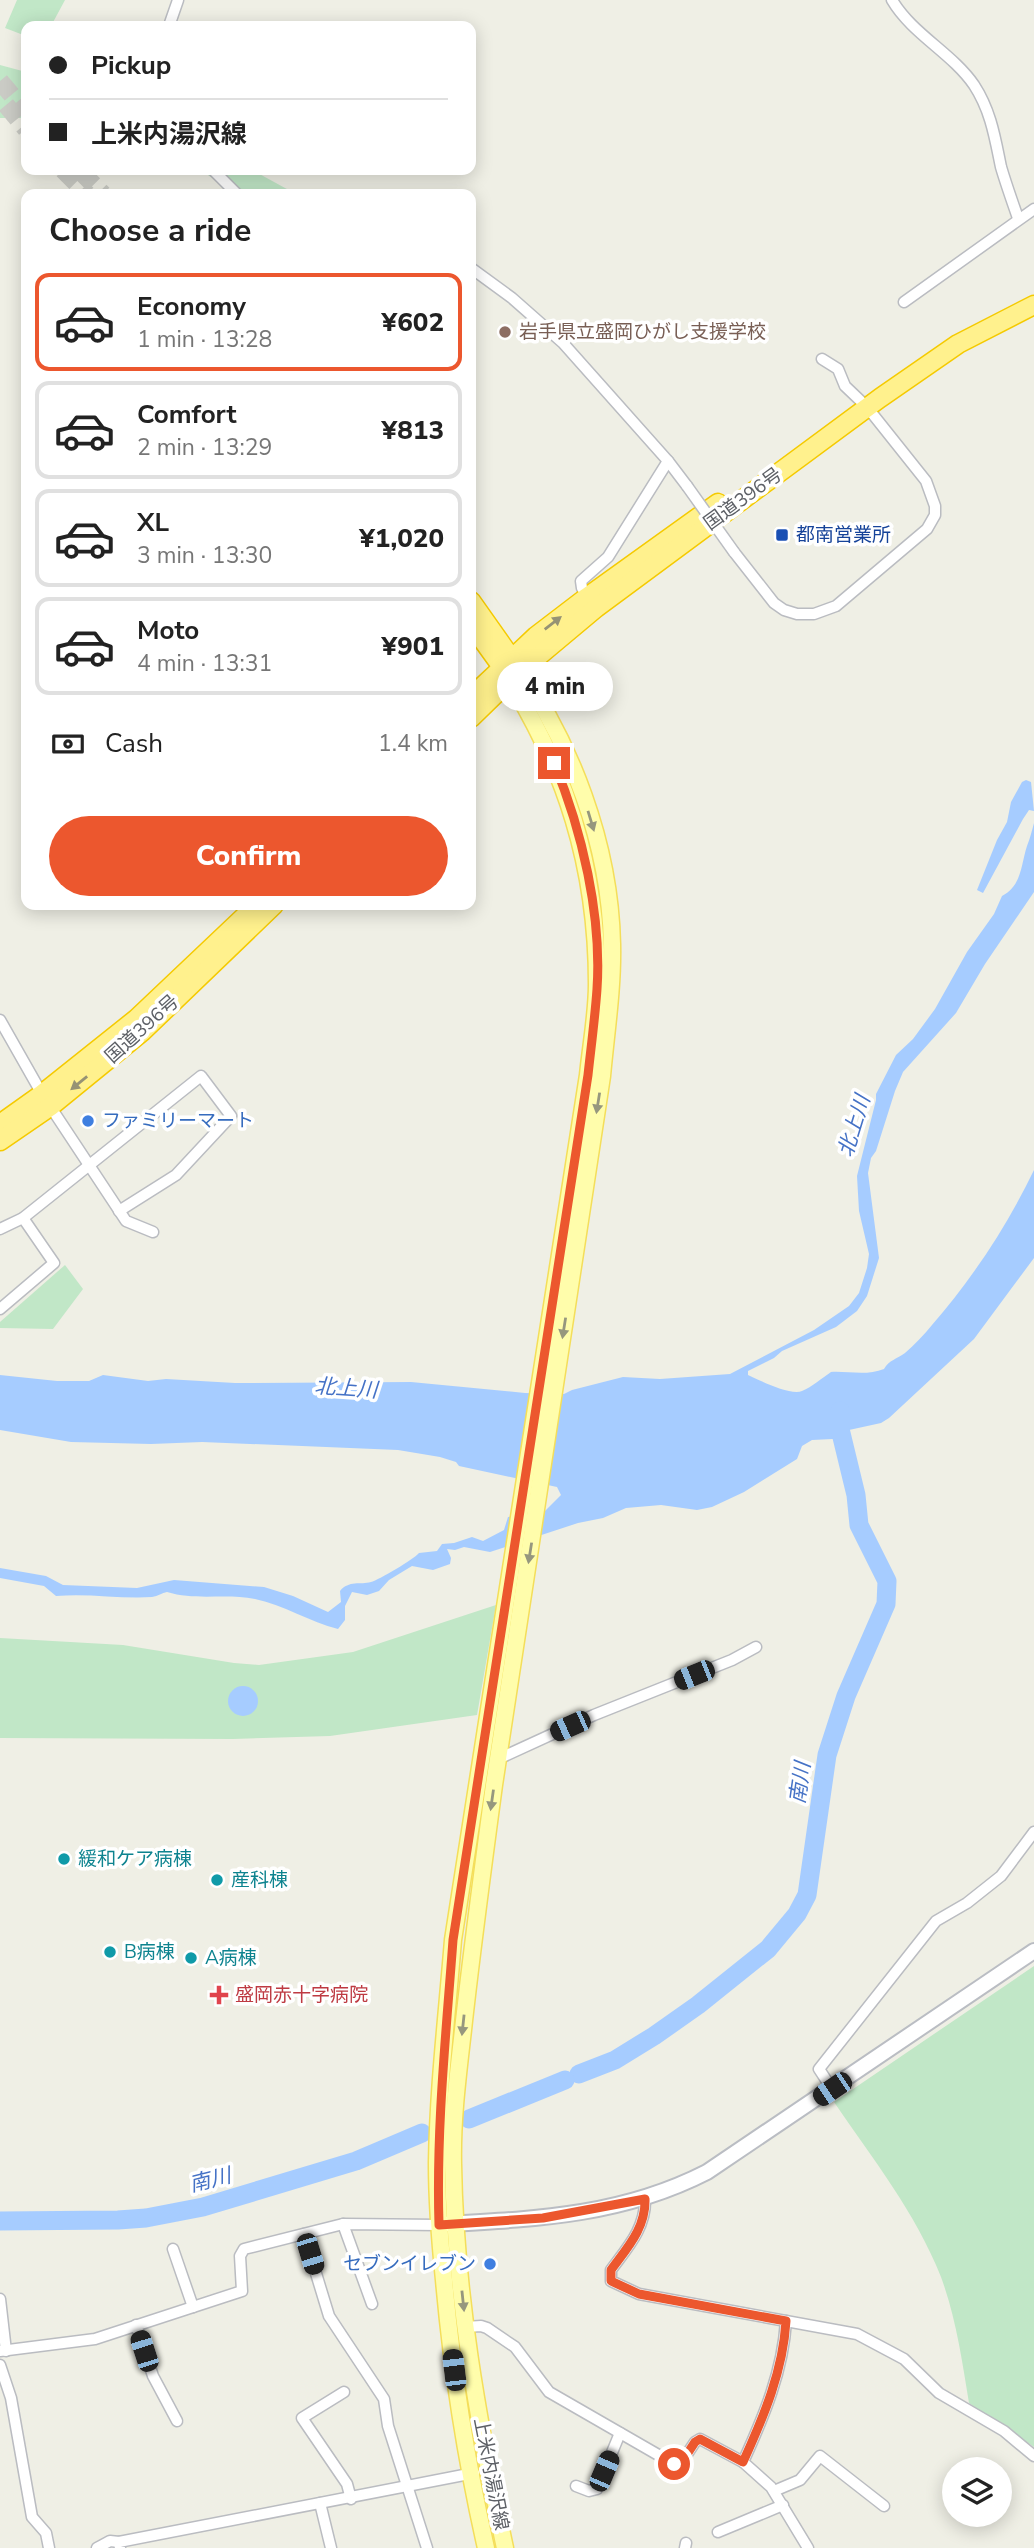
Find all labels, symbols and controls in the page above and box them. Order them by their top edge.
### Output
text: Pickup [91,48,171,83]
text: 上米内湯沢線 [91,117,247,152]
text: Choose a ride [49,209,251,252]
text: Economy [137,289,246,324]
icon: car [53,291,116,354]
text: ¥602 [382,305,444,340]
place label: 岩手県立盛岡ひがし支援学校 [519,319,766,345]
text: 1 min · 13:28 [137,324,272,355]
marker: 岩手県立盛岡ひがし支援学校 [497,324,513,340]
text: Comfort [137,397,237,432]
icon: car [53,399,116,462]
text: ¥813 [382,413,444,448]
text: 2 min · 13:29 [137,432,272,463]
street label: 国道396号 [698,462,788,536]
text: XL [137,505,169,540]
icon: car [53,507,116,570]
text: ¥1,020 [359,521,444,556]
place label: 都南営業所 [796,522,891,548]
marker: 都南営業所 [774,527,790,543]
text: 3 min · 13:30 [137,540,272,571]
text: Moto [137,613,199,648]
icon: car [53,615,116,678]
one-way arrow [544,615,562,630]
text: ¥901 [382,629,444,664]
text: 4 min · 13:31 [137,648,272,679]
callout: 4 min [496,662,612,710]
text: 4 min [525,671,585,702]
icon: cash [49,725,87,763]
text: Cash [105,726,163,761]
text: 1.4 km [378,728,448,759]
route end [538,747,570,779]
one-way arrow [586,811,596,832]
button: Confirm [49,816,448,896]
street label: 国道396号 [99,989,185,1069]
one-way arrow [71,1075,88,1090]
water label: 北上川 [831,1090,877,1160]
one-way arrow [592,1092,603,1114]
place label: ファミリーマート [102,1108,254,1134]
marker: ファミリーマート [80,1113,96,1129]
one-way arrow [558,1317,569,1339]
water label: 北上川 [314,1372,380,1404]
one-way arrow [524,1542,535,1564]
car [671,1657,718,1693]
car [547,1708,594,1744]
water label: 南川 [783,1758,817,1806]
one-way arrow [487,1789,498,1811]
place label: 緩和ケア病棟 [78,1846,192,1872]
marker: 緩和ケア病棟 [56,1851,72,1867]
place label: 産科棟 [231,1867,288,1893]
marker: 産科棟 [209,1872,225,1888]
place label: B病棟 [124,1939,175,1965]
marker: B病棟 [102,1944,118,1960]
place label: A病棟 [205,1945,257,1971]
marker: A病棟 [183,1950,199,1966]
place label: 盛岡赤十字病院 [235,1982,368,2008]
marker: 盛岡赤十字病院 [209,1985,229,2005]
one-way arrow [458,2014,469,2036]
car [809,2069,856,2109]
water label: 南川 [186,2161,236,2199]
car [294,2231,327,2277]
place label: セブンイレブン [343,2251,476,2277]
marker: セブンイレブン [482,2256,498,2272]
one-way arrow [458,2290,469,2312]
car [128,2328,161,2374]
car [442,2348,467,2392]
street label: 上米内湯沢線 [467,2416,515,2532]
car [587,2448,622,2494]
route start [658,2448,690,2480]
map controls [942,2457,1012,2527]
button: layers [942,2457,1012,2527]

